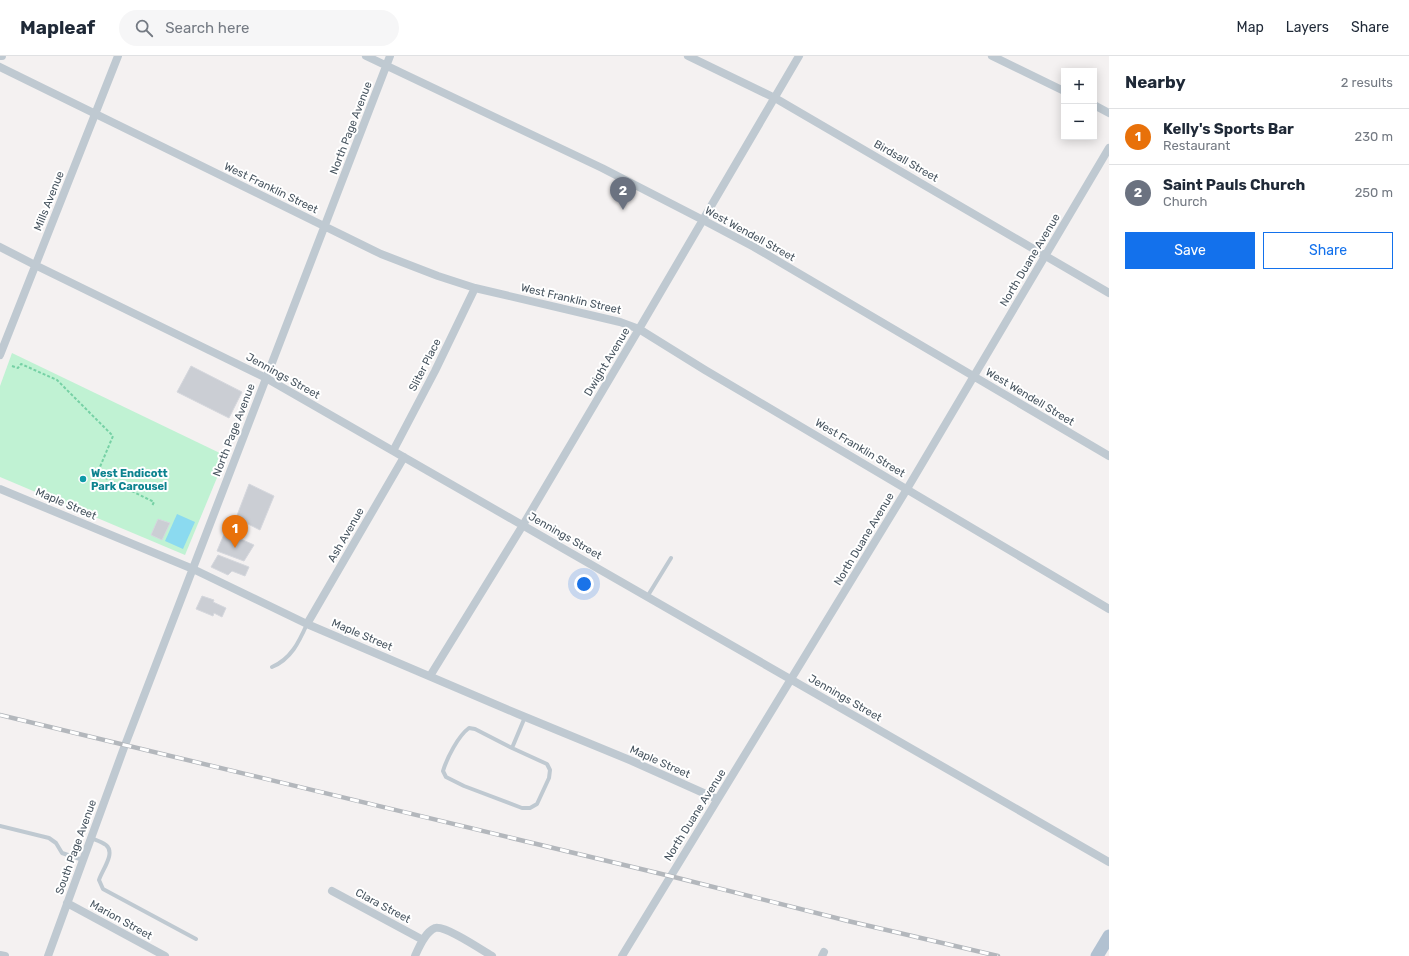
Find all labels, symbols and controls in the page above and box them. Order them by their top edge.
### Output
search box [119,10,399,46]
text: Mapleaf [20,16,95,39]
icon: search [133,17,155,39]
text: Search here [165,19,249,37]
text: Map [1237,19,1264,36]
text: Layers [1286,19,1329,36]
text: Share [1351,19,1389,36]
map controls [1061,68,1097,140]
button: + [1061,68,1097,104]
text: Nearby [1125,72,1186,92]
text: 2 results [1341,75,1393,90]
street label: North Page Avenue [327,80,375,176]
button: − [1061,104,1097,140]
text: Kelly's Sports Bar [1163,120,1294,138]
text: 1 [1135,129,1141,144]
text: 230 m [1355,129,1393,144]
street label: Birdsall Street [872,137,941,185]
text: Restaurant [1163,138,1230,153]
street label: West Franklin Street [222,160,321,217]
street label: Mills Avenue [31,169,67,233]
text: Saint Pauls Church [1163,176,1305,194]
pin: 2 [610,177,636,210]
text: 2 [1134,185,1142,200]
text: 250 m [1355,185,1393,200]
text: Church [1163,194,1207,209]
street label: West Wendell Street [703,204,798,265]
street label: North Duane Avenue [997,211,1063,309]
button: Save [1125,232,1255,269]
button: Share [1263,232,1393,269]
street label: West Franklin Street [520,281,623,317]
street label: Dwight Avenue [581,325,633,399]
street label: Sliter Place [406,337,444,393]
street label: Jennings Street [244,350,323,402]
street label: West Wendell Street [983,365,1077,429]
street label: North Page Avenue [210,382,258,478]
street label: West Franklin Street [813,416,908,480]
place label: West Endicott Park Carousel [91,467,168,493]
marker: West Endicott Park Carousel [78,474,88,484]
street label: Maple Street [34,485,99,523]
street label: North Duane Avenue [831,490,897,588]
street label: Ash Avenue [325,505,367,565]
street label: Jennings Street [526,510,605,563]
pin: 1 [222,515,248,548]
your location [574,574,594,594]
street label: Maple Street [330,616,395,654]
street label: Jennings Street [806,672,885,725]
street label: Maple Street [628,743,693,781]
street label: North Duane Avenue [661,767,729,863]
street label: South Page Avenue [53,798,99,896]
street label: Clara Street [353,886,413,926]
street label: Marion Street [88,898,155,943]

